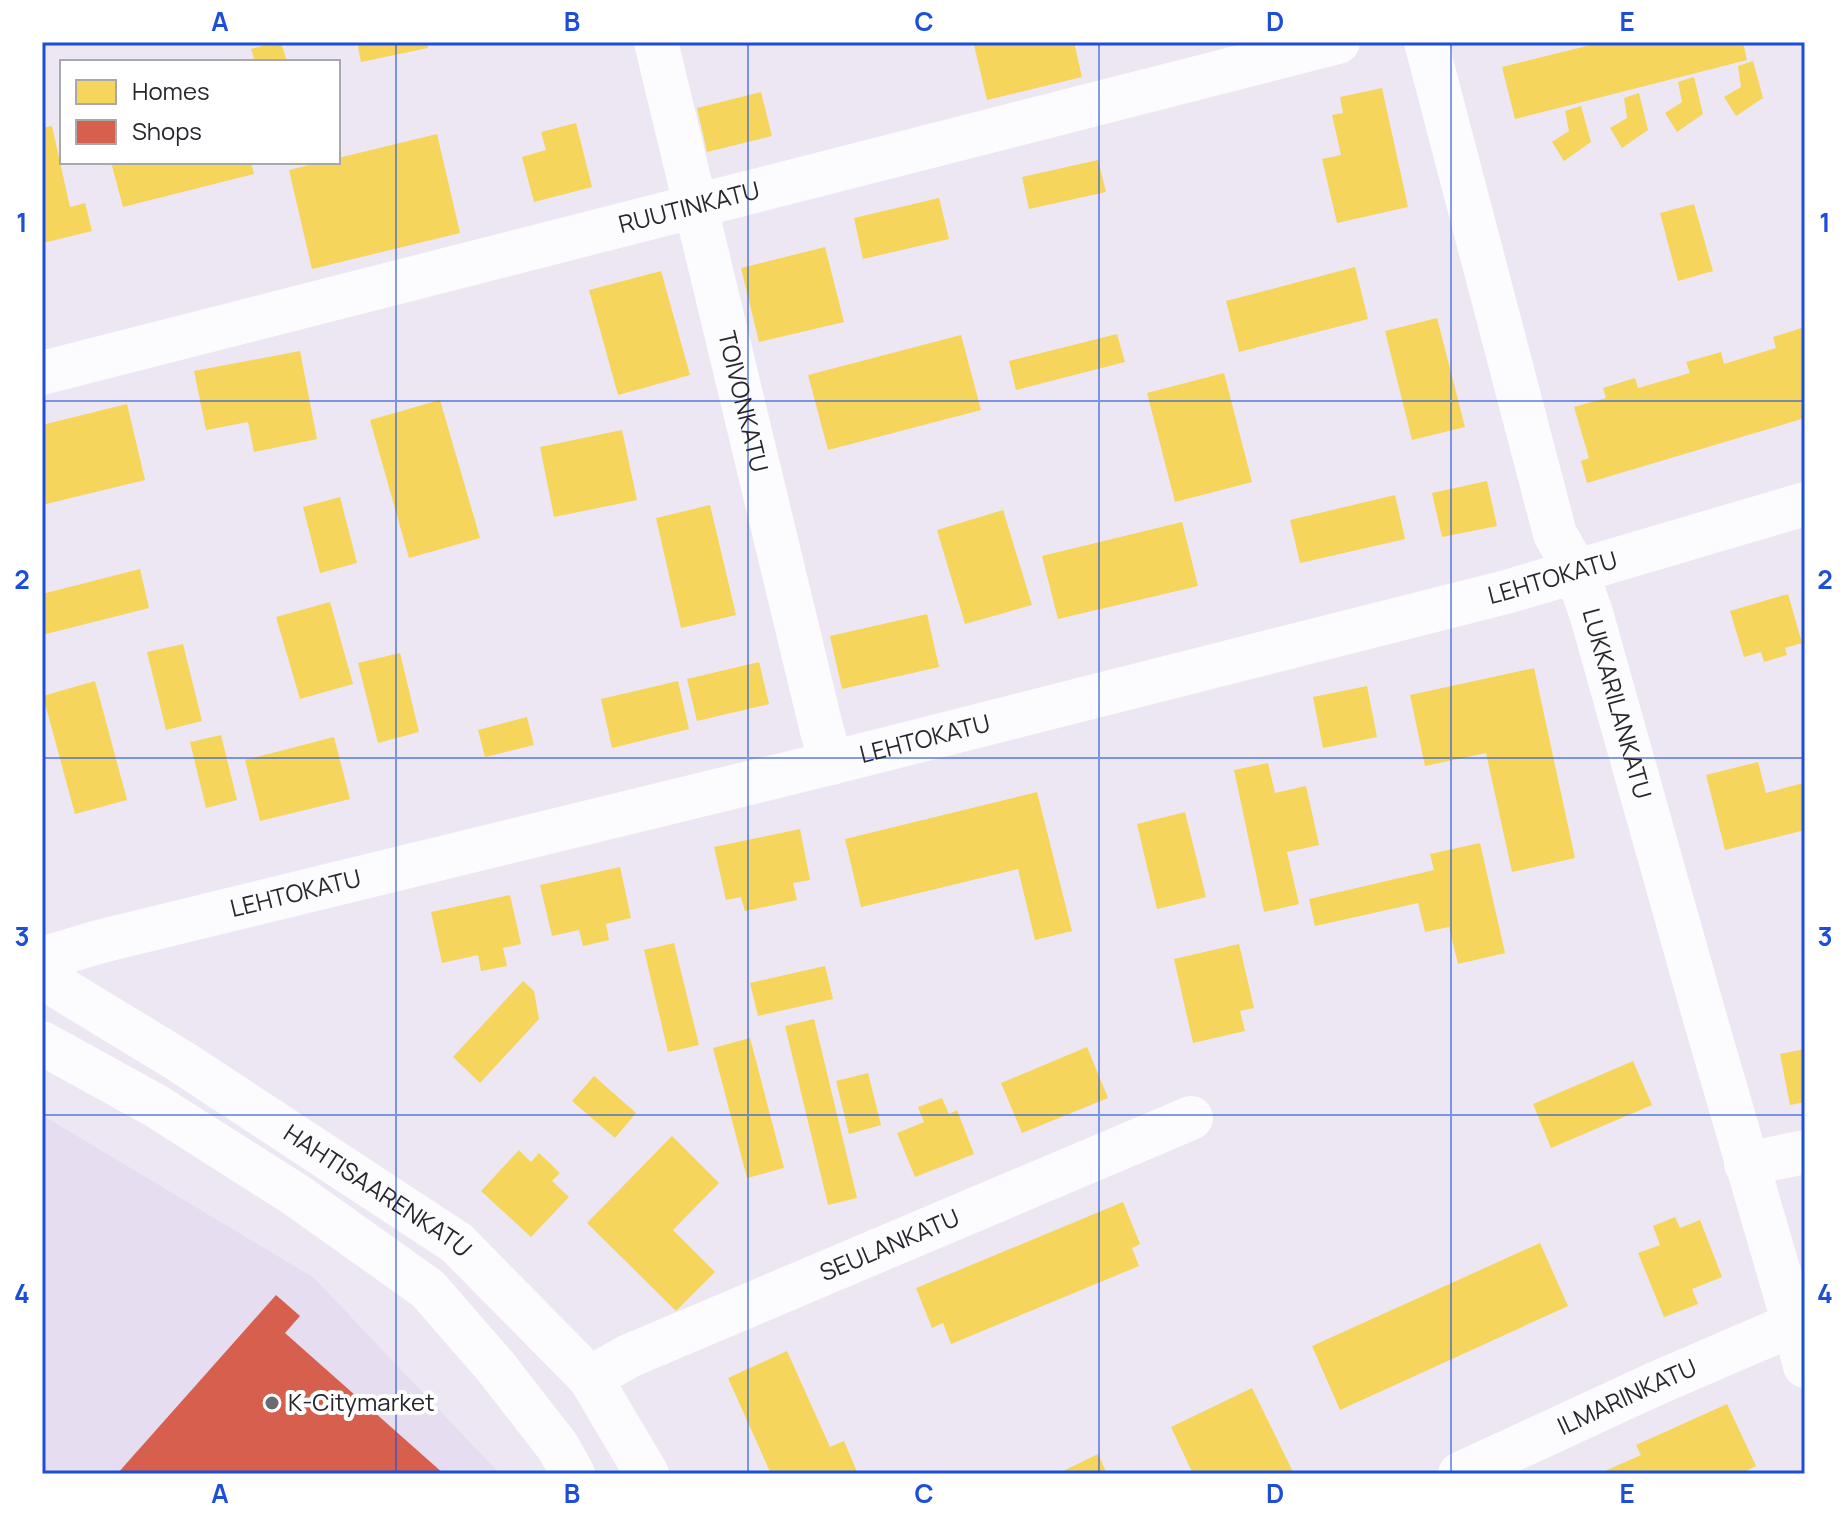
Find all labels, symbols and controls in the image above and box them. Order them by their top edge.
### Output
text: A [211,3,229,39]
text: B [564,3,580,39]
text: C [914,3,934,39]
text: D [1266,3,1284,39]
text: E [1619,3,1635,39]
legend [60,60,340,164]
text: Homes [132,74,210,107]
text: Shops [132,114,202,147]
street label: RUUTINKATU [615,172,763,240]
text: 1 [16,204,28,240]
text: 1 [1819,204,1831,240]
street label: TOIVONKATU [711,327,777,475]
street label: LEHTOKATU [1484,542,1621,611]
text: 2 [14,561,30,597]
text: 2 [1817,561,1833,597]
street label: LUKKARILANKATU [1575,604,1660,802]
street label: LEHTOKATU [856,705,993,770]
street label: LEHTOKATU [227,860,364,924]
text: 3 [14,918,30,954]
text: 3 [1817,918,1833,954]
street label: HAHTISAARENKATU [278,1116,480,1264]
street label: SEULANKATU [814,1200,964,1288]
text: 4 [14,1275,30,1311]
text: 4 [1817,1275,1833,1311]
street label: ILMARINKATU [1552,1350,1701,1442]
place label: K-Citymarket [288,1385,435,1418]
marker: K-Citymarket [263,1394,281,1412]
text: A [211,1475,229,1511]
text: B [564,1475,580,1511]
text: C [914,1475,934,1511]
text: D [1266,1475,1284,1511]
text: E [1619,1475,1635,1511]

